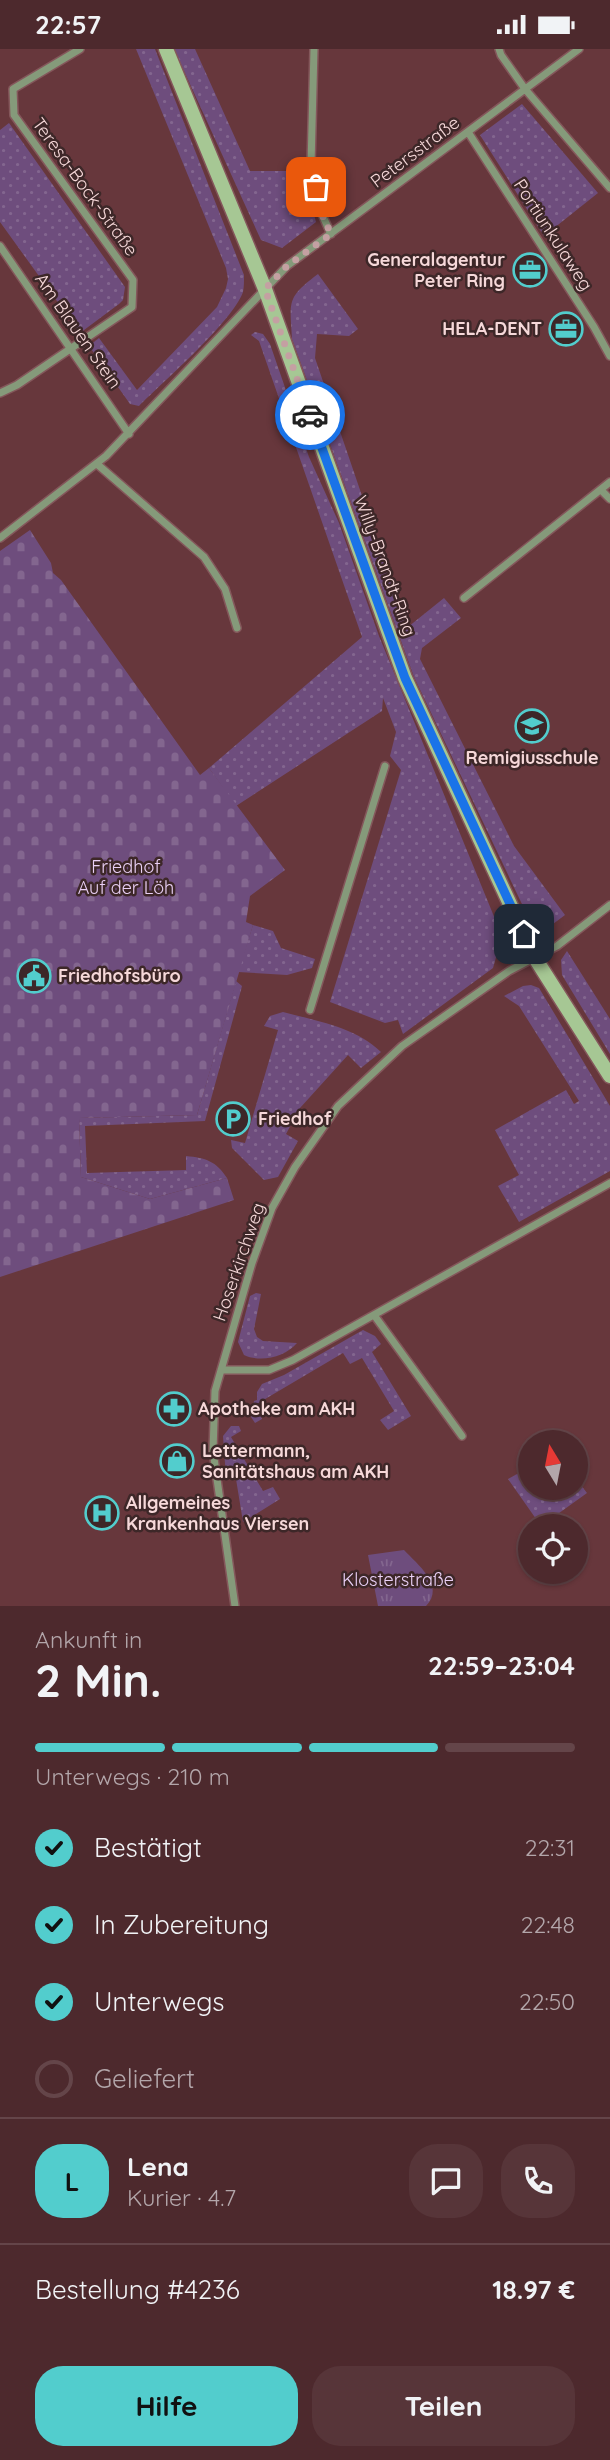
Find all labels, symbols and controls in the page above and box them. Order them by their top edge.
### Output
text: 22:57 [35,8,101,41]
street label: Petersstraße [366,111,464,193]
street label: Teresa-Bock-Straße [27,113,143,260]
pin [286,157,346,217]
icon: bag [297,168,335,206]
street label: Portiunkulaweg [509,175,598,295]
place label: Generalagentur Peter Ring [367,248,505,292]
office icon: Generalagentur Peter Ring [511,251,549,289]
street label: Am Blauen Stein [30,268,127,393]
office icon: HELA-DENT [547,310,585,348]
place label: HELA-DENT [442,317,542,340]
courier [275,380,345,450]
icon: car [291,396,329,434]
street label: Willy-Brandt-Ring [349,492,422,639]
school or university icon: Remigiusschule [513,707,551,745]
place label: Remigiusschule [465,746,599,769]
park label: Friedhof Auf der Löh [78,855,174,899]
pin [494,904,554,964]
icon: home [505,915,543,953]
public building icon: Friedhofsbüro [15,957,53,995]
place label: Friedhofsbüro [58,964,181,987]
parking icon: Friedhof [214,1100,252,1138]
place label: Friedhof [258,1107,332,1130]
street label: Hoserkirchweg [208,1200,270,1324]
pharmacy icon: Apotheke am AKH [155,1390,193,1428]
place label: Apotheke am AKH [198,1397,355,1420]
north arrow [518,1430,588,1500]
map controls [518,1430,588,1584]
place label: Lettermann, Sanitätshaus am AKH [202,1439,389,1483]
shop icon: Lettermann, Sanitätshaus am AKH [158,1442,196,1480]
place label: Allgemeines Krankenhaus Viersen [126,1491,309,1535]
hospital icon: Allgemeines Krankenhaus Viersen [83,1494,121,1532]
button: locate [518,1514,588,1584]
park label: Klosterstraße [342,1568,454,1591]
text: Ankunft in [35,1625,142,1654]
text: 22:59–23:04 [428,1649,575,1682]
text: 2 Min. [35,1651,161,1709]
text: Unterwegs · 210 m [35,1762,230,1791]
icon: check [35,1829,73,1867]
text: Bestätigt [94,1831,202,1864]
text: 22:31 [525,1833,575,1862]
icon: check [35,1906,73,1944]
text: In Zubereitung [94,1908,269,1941]
text: 22:48 [521,1910,575,1939]
icon: check [35,1983,73,2021]
text: Unterwegs [94,1985,225,2018]
text: 22:50 [519,1987,575,2016]
text: Geliefert [94,2062,195,2095]
button: chat [409,2144,483,2218]
button: phone [501,2144,575,2218]
text: Lena [127,2150,189,2183]
text: L [65,2165,79,2198]
text: Kurier · 4.7 [127,2183,236,2212]
text: Bestellung #4236 [35,2273,240,2306]
text: 18.97 € [492,2273,575,2306]
button: Hilfe [35,2366,298,2446]
button: Teilen [312,2366,575,2446]

